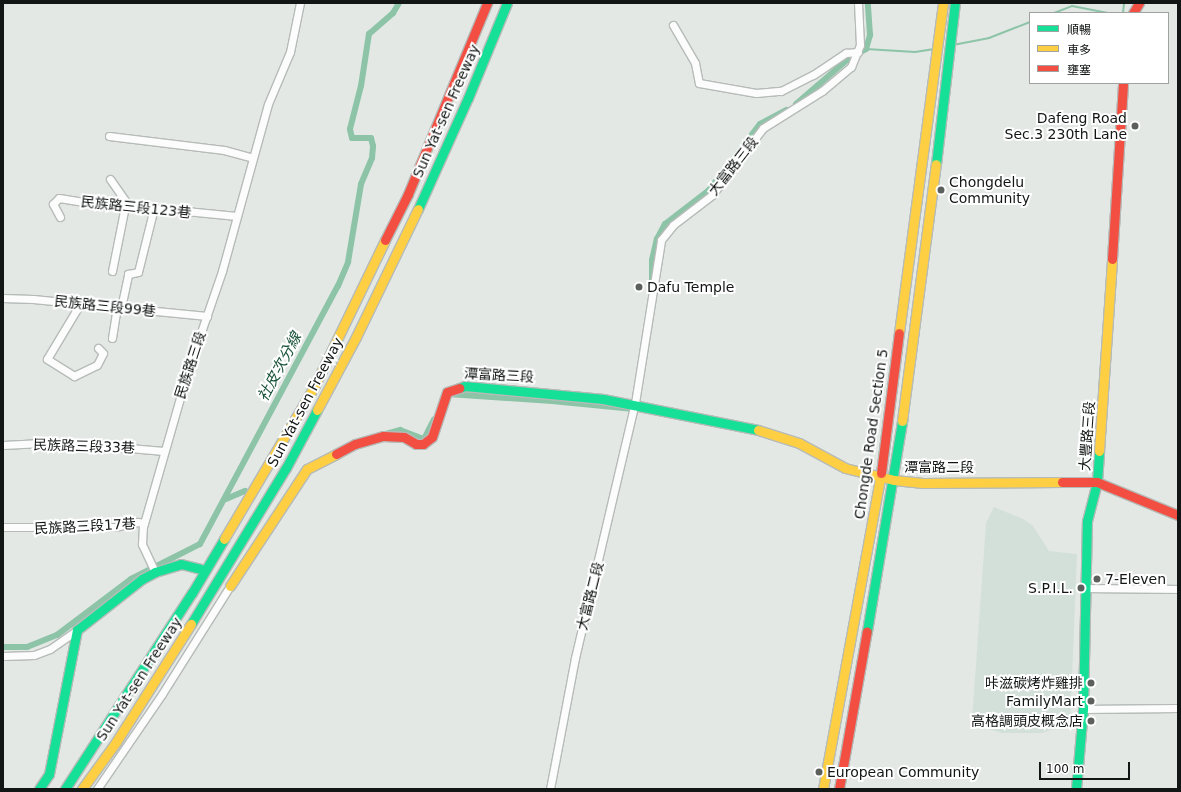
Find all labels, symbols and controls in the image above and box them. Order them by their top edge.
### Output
legend [1029,12,1169,84]
text: 順暢 [1067,23,1091,37]
street label: Sun Yat-sen Freeway [409,42,483,180]
text: 車多 [1067,43,1091,57]
text: 壅塞 [1067,63,1091,77]
place label: Dafeng Road Sec.3 230th Lane [1005,110,1127,142]
marker: Dafeng Road Sec.3 230th Lane [1130,121,1140,131]
street label: 大富路三段 [705,133,761,199]
place label: Chongdelu Community [949,174,1030,206]
marker: Chongdelu Community [936,185,946,195]
street label: 民族路三段123巷 [80,193,192,221]
place label: Dafu Temple [647,279,734,295]
marker: Dafu Temple [634,282,644,292]
street label: 民族路三段99巷 [53,292,157,320]
street label: 民族路三段 [171,329,209,401]
water label: 社皮次分線 [254,330,306,404]
street label: Sun Yat-sen Freeway [264,334,346,470]
street label: Chongde Road Section 5 [851,348,891,520]
street label: 潭富路三段 [464,365,534,385]
street label: 大豐路三段 [1076,400,1098,472]
street label: 民族路三段33巷 [33,436,135,456]
street label: 潭富路二段 [904,459,974,475]
street label: 民族路三段17巷 [34,515,136,537]
street label: 大富路二段 [573,560,607,632]
place label: 7-Eleven [1105,571,1166,587]
marker: 7-Eleven [1092,574,1102,584]
place label: S.P.I.L. [1028,580,1073,596]
marker: S.P.I.L. [1076,583,1086,593]
street label: Sun Yat-sen Freeway [93,614,185,744]
place label: 咔滋碳烤炸雞排 [985,675,1083,691]
marker: 咔滋碳烤炸雞排 [1086,678,1096,688]
place label: FamilyMart [1006,693,1083,709]
marker: FamilyMart [1086,696,1096,706]
place label: 高格調頭皮概念店 [971,713,1083,729]
marker: 高格調頭皮概念店 [1086,716,1096,726]
scale bar [1041,754,1132,780]
text: 100 m [1046,762,1084,776]
place label: European Community [827,764,979,780]
marker: European Community [814,767,824,777]

